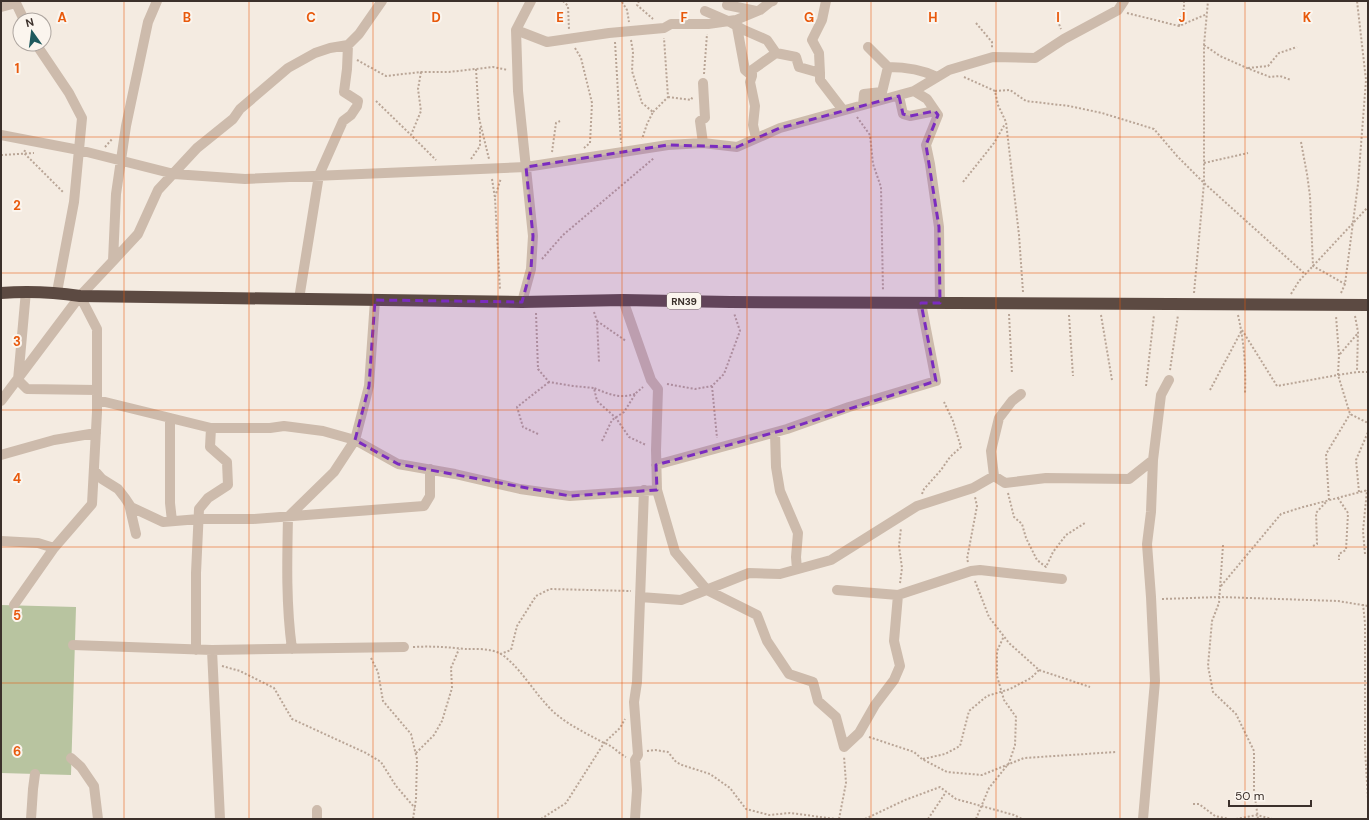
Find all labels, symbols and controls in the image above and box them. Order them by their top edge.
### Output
text: A [57,9,67,26]
text: B [183,9,191,26]
text: C [306,9,316,26]
text: D [431,9,441,26]
text: E [556,9,564,26]
text: F [680,9,688,26]
text: G [804,9,814,26]
text: H [928,9,938,26]
text: I [1056,9,1060,26]
text: J [1178,9,1186,26]
text: K [1303,9,1312,26]
north arrow [12,12,52,52]
text: N [24,15,35,30]
text: 1 [15,60,19,77]
text: 2 [13,197,21,214]
road number: RN39 [667,293,701,309]
text: 3 [13,333,21,350]
text: 4 [13,470,21,487]
text: 5 [13,607,21,624]
text: 6 [13,743,21,760]
scale bar [1229,782,1311,808]
text: 50 m [1235,788,1264,804]

